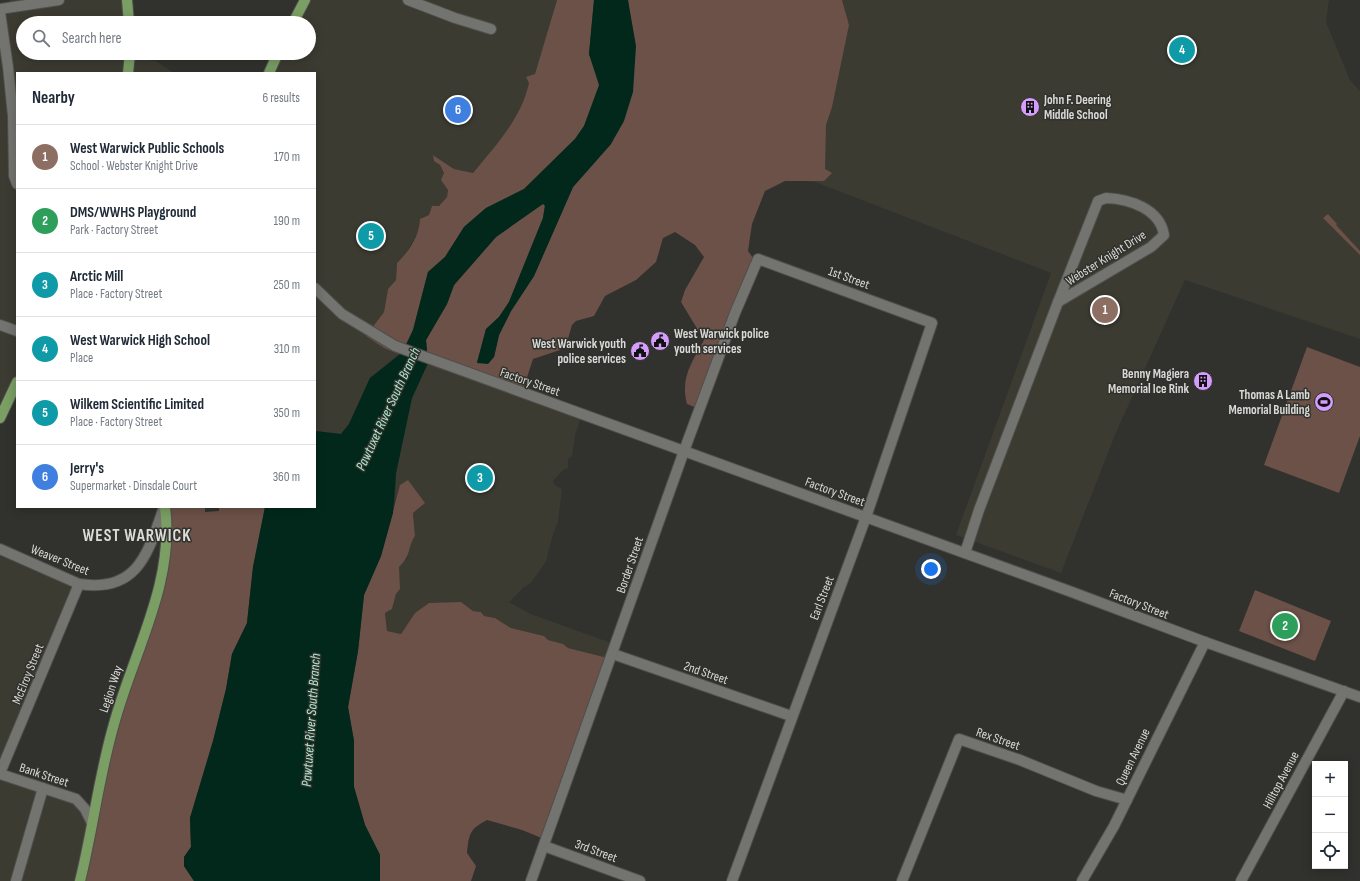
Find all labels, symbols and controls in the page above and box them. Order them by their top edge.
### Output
search box [16,16,316,60]
icon: search [30,27,52,49]
text: Search here [62,29,122,48]
pin: 4 [1169,35,1195,65]
text: Nearby [32,88,75,108]
text: 6 results [262,90,300,106]
place label: John F. Deering Middle School [1043,92,1112,123]
pin: 6 [445,95,471,125]
building icon: John F. Deering Middle School [1019,96,1041,118]
text: West Warwick Public Schools [70,139,224,158]
text: 1 [42,149,48,165]
text: 170 m [274,149,300,165]
text: School · Webster Knight Drive [70,158,198,174]
text: DMS/WWHS Playground [70,203,196,222]
text: 2 [42,213,48,229]
text: 190 m [273,213,300,229]
pin: 5 [358,221,384,251]
text: Park · Factory Street [70,222,158,238]
street label: Webster Knight Drive [1063,227,1149,289]
street label: 1st Street [826,263,872,293]
text: Arctic Mill [70,267,123,286]
text: 3 [42,277,48,293]
text: 250 m [273,277,300,293]
text: Place · Factory Street [70,286,162,302]
pin: 1 [1092,295,1118,325]
place label: West Warwick police youth services [674,326,770,357]
public building icon: West Warwick police youth services [649,330,671,352]
text: West Warwick High School [70,331,210,350]
place label: West Warwick youth police services [532,336,626,367]
public building icon: West Warwick youth police services [629,340,651,362]
text: 4 [42,341,48,357]
text: 310 m [274,341,300,357]
water label: Pawtuxet River South Branch [352,345,424,473]
text: Place [70,350,93,366]
street label: Factory Street [498,364,562,400]
place label: Benny Magiera Memorial Ice Rink [1108,366,1190,397]
building icon: Benny Magiera Memorial Ice Rink [1192,370,1214,392]
place label: Thomas A Lamb Memorial Building [1229,387,1311,418]
sports icon: Thomas A Lamb Memorial Building [1313,391,1335,413]
text: Wilkem Scientific Limited [70,395,204,414]
text: 5 [42,405,48,421]
text: 350 m [273,405,300,421]
text: Place · Factory Street [70,414,162,430]
text: Jerry's [70,459,104,478]
pin: 3 [467,463,493,493]
text: 6 [42,469,48,485]
text: 360 m [273,469,300,485]
street label: Factory Street [803,474,867,510]
text: Supermarket · Dinsdale Court [70,478,197,494]
district label: WEST WARWICK [82,526,192,546]
street label: Border Street [613,535,647,595]
street label: Weaver Street [28,541,92,579]
your location [921,559,941,579]
street label: Earl Street [806,574,838,622]
street label: Factory Street [1107,585,1171,623]
pin: 2 [1272,611,1298,641]
street label: McElroy Street [9,641,47,707]
water label: Pawtuxet River South Branch [298,653,324,787]
street label: 2nd Street [682,658,730,688]
street label: Legion Way [96,663,126,715]
street label: Rex Street [974,724,1022,754]
street label: Queen Avenue [1112,726,1154,788]
street label: Hilltop Avenue [1259,749,1303,811]
street label: Bank Street [17,760,71,790]
map controls [1312,761,1348,869]
button: + [1312,761,1348,797]
button: − [1312,797,1348,833]
button: locate [1312,833,1348,869]
street label: 3rd Street [573,836,619,866]

